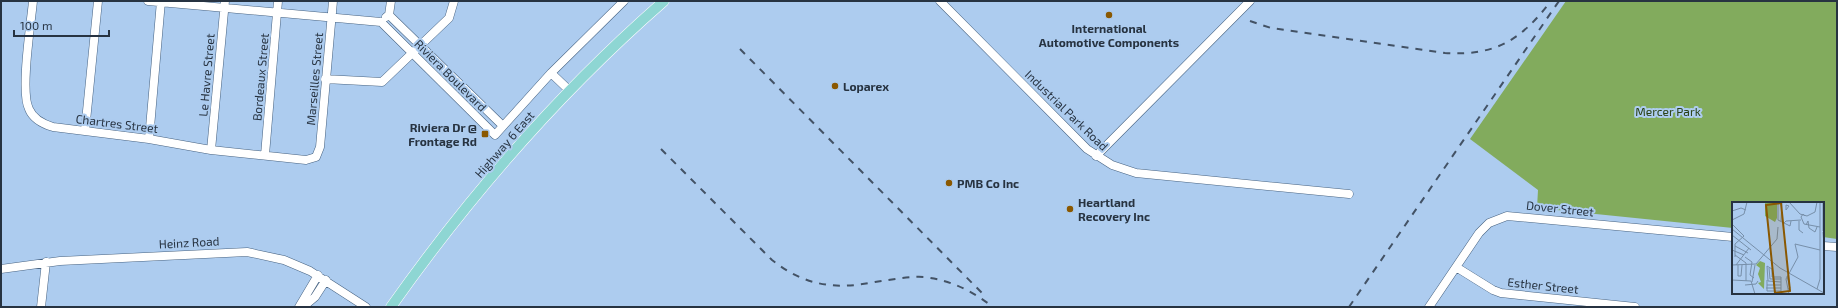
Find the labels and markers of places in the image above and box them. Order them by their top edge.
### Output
marker: International Automotive Components [1104,10,1114,20]
place label: International Automotive Components [1039,21,1179,49]
place label: Loparex [843,79,889,93]
marker: Loparex [830,81,840,91]
place label: Riviera Dr @ Frontage Rd [408,120,477,148]
marker: Riviera Dr @ Frontage Rd [480,129,490,139]
place label: PMB Co Inc [957,176,1019,190]
marker: PMB Co Inc [944,178,954,188]
place label: Heartland Recovery Inc [1078,195,1150,224]
marker: Heartland Recovery Inc [1065,204,1075,214]

